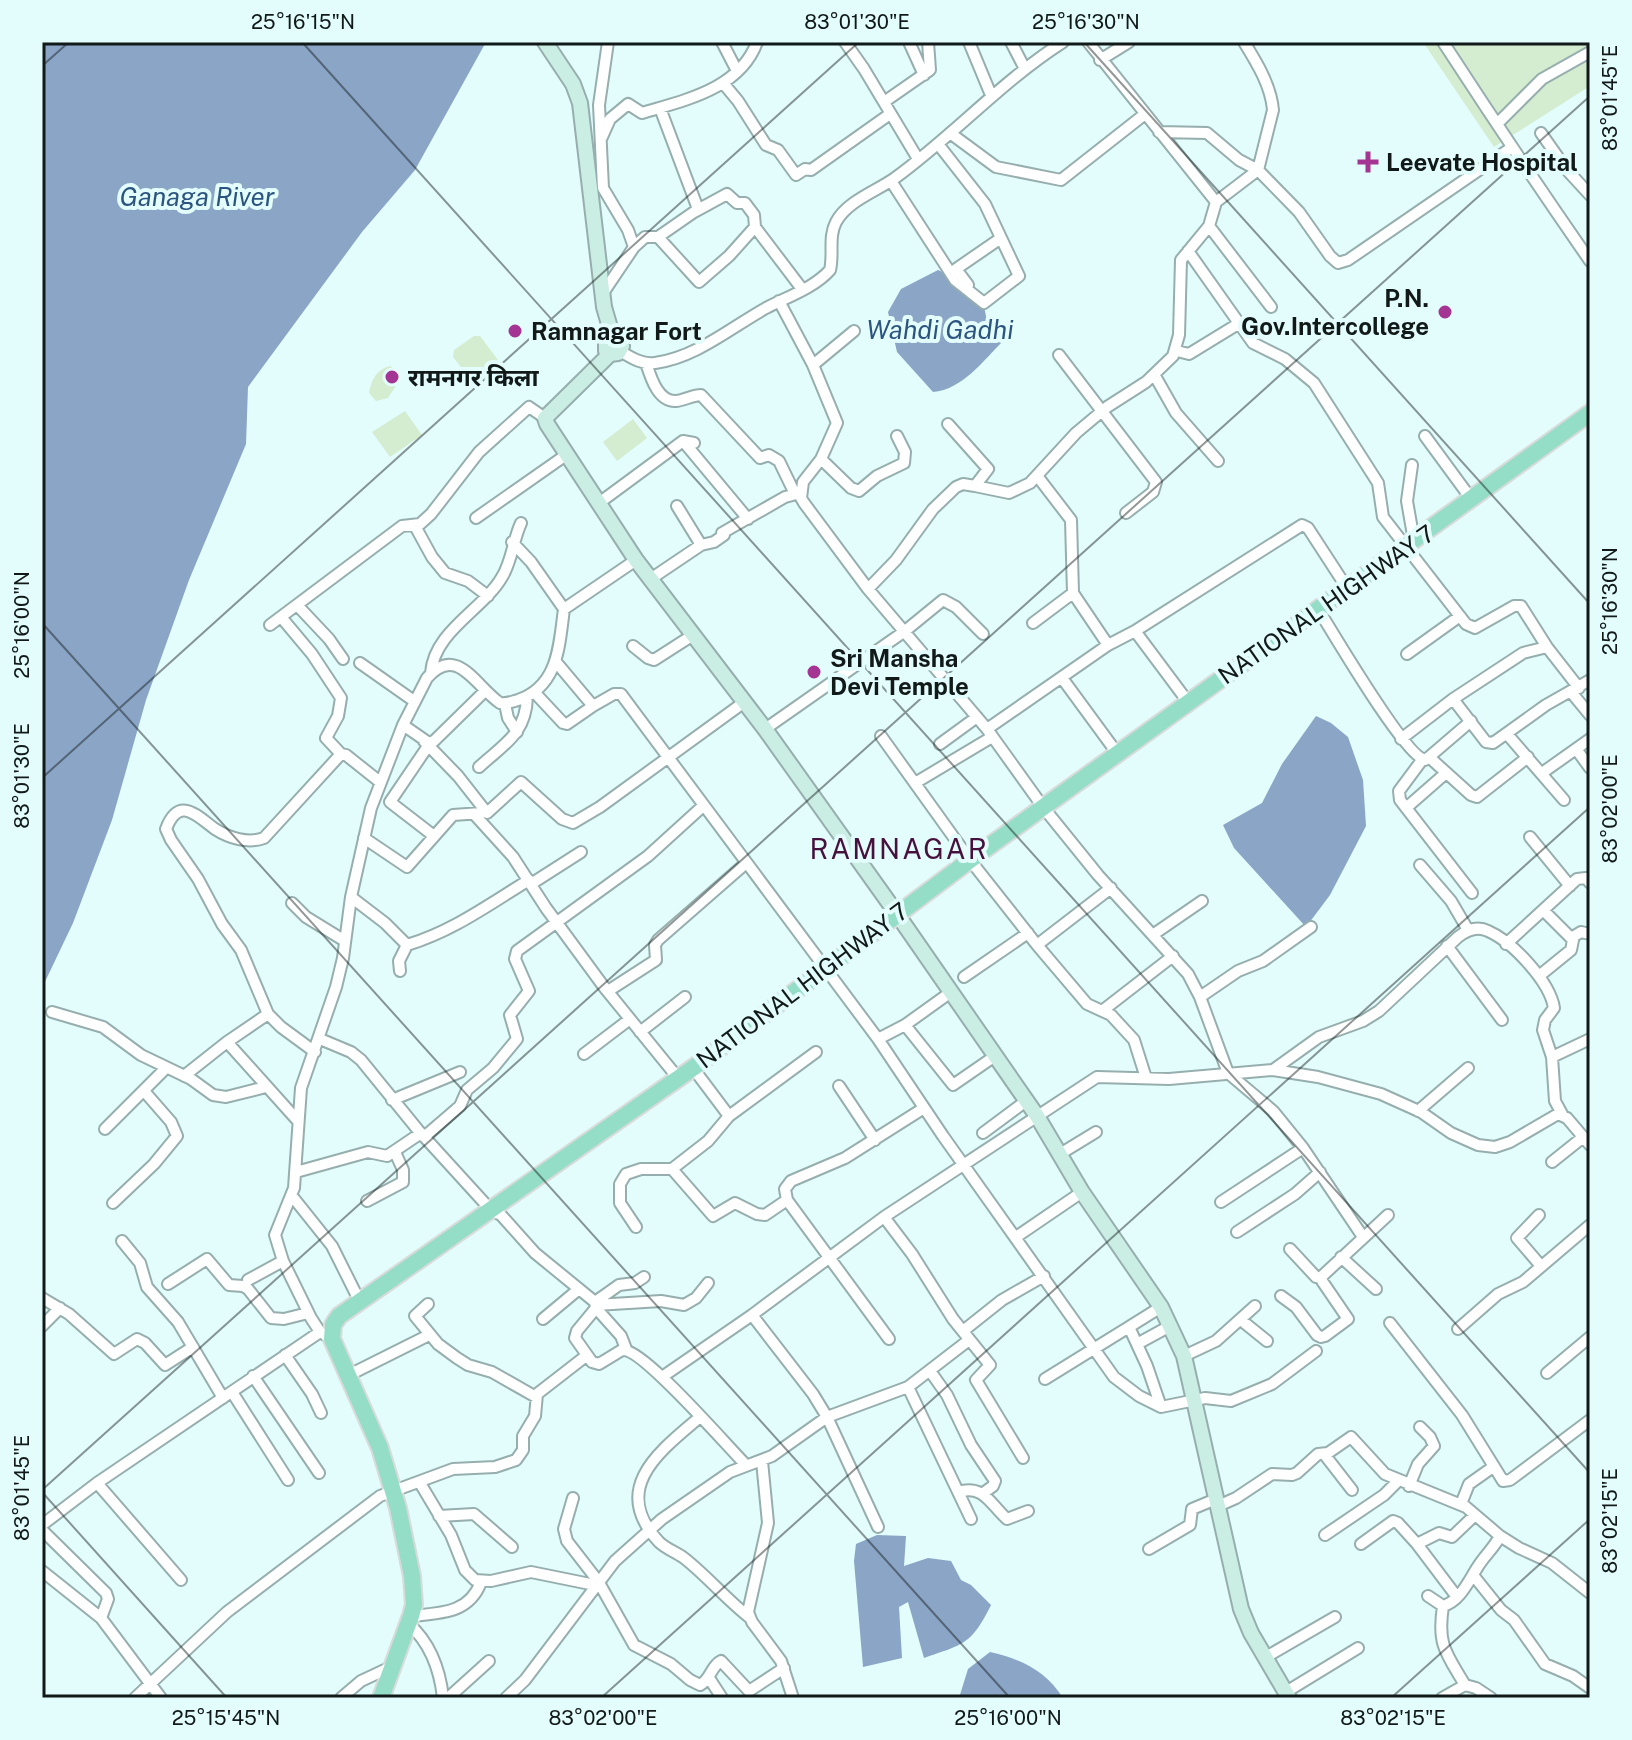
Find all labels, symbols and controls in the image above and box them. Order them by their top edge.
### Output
text: 25°16'15"N [251,10,355,34]
text: 83°01'30"E [804,10,910,34]
text: 25°16'30"N [1032,10,1140,34]
text: 83°01'45"E [1598,45,1622,151]
place label: Leevate Hospital [1386,148,1578,176]
marker: Leevate Hospital [1357,151,1379,173]
water label: Ganaga River [119,181,275,212]
place label: P.N. Gov.Intercollege [1241,284,1429,340]
marker: P.N. Gov.Intercollege [1436,303,1454,321]
water label: Wahdi Gadhi [866,314,1014,345]
place label: Ramnagar Fort [531,317,702,345]
marker: Ramnagar Fort [506,322,524,340]
place label: रामनगर किला [408,363,540,391]
marker: रामनगर किला [383,368,401,386]
street label: NATIONAL HIGHWAY 7 [1212,519,1440,689]
text: 25°16'30"N [1598,547,1622,655]
text: 25°16'00"N [10,571,34,679]
place label: Sri Mansha Devi Temple [830,644,969,700]
marker: Sri Mansha Devi Temple [805,663,823,681]
text: 83°01'30"E [10,723,34,829]
text: 83°02'00"E [1598,754,1622,864]
district label: RAMNAGAR [809,832,989,865]
street label: NATIONAL HIGHWAY 7 [691,896,913,1074]
text: 83°01'45"E [10,1435,34,1541]
text: 83°02'15"E [1598,1468,1622,1574]
text: 25°15'45"N [172,1706,280,1730]
text: 83°02'00"E [548,1706,658,1730]
text: 25°16'00"N [954,1706,1062,1730]
text: 83°02'15"E [1340,1706,1446,1730]

